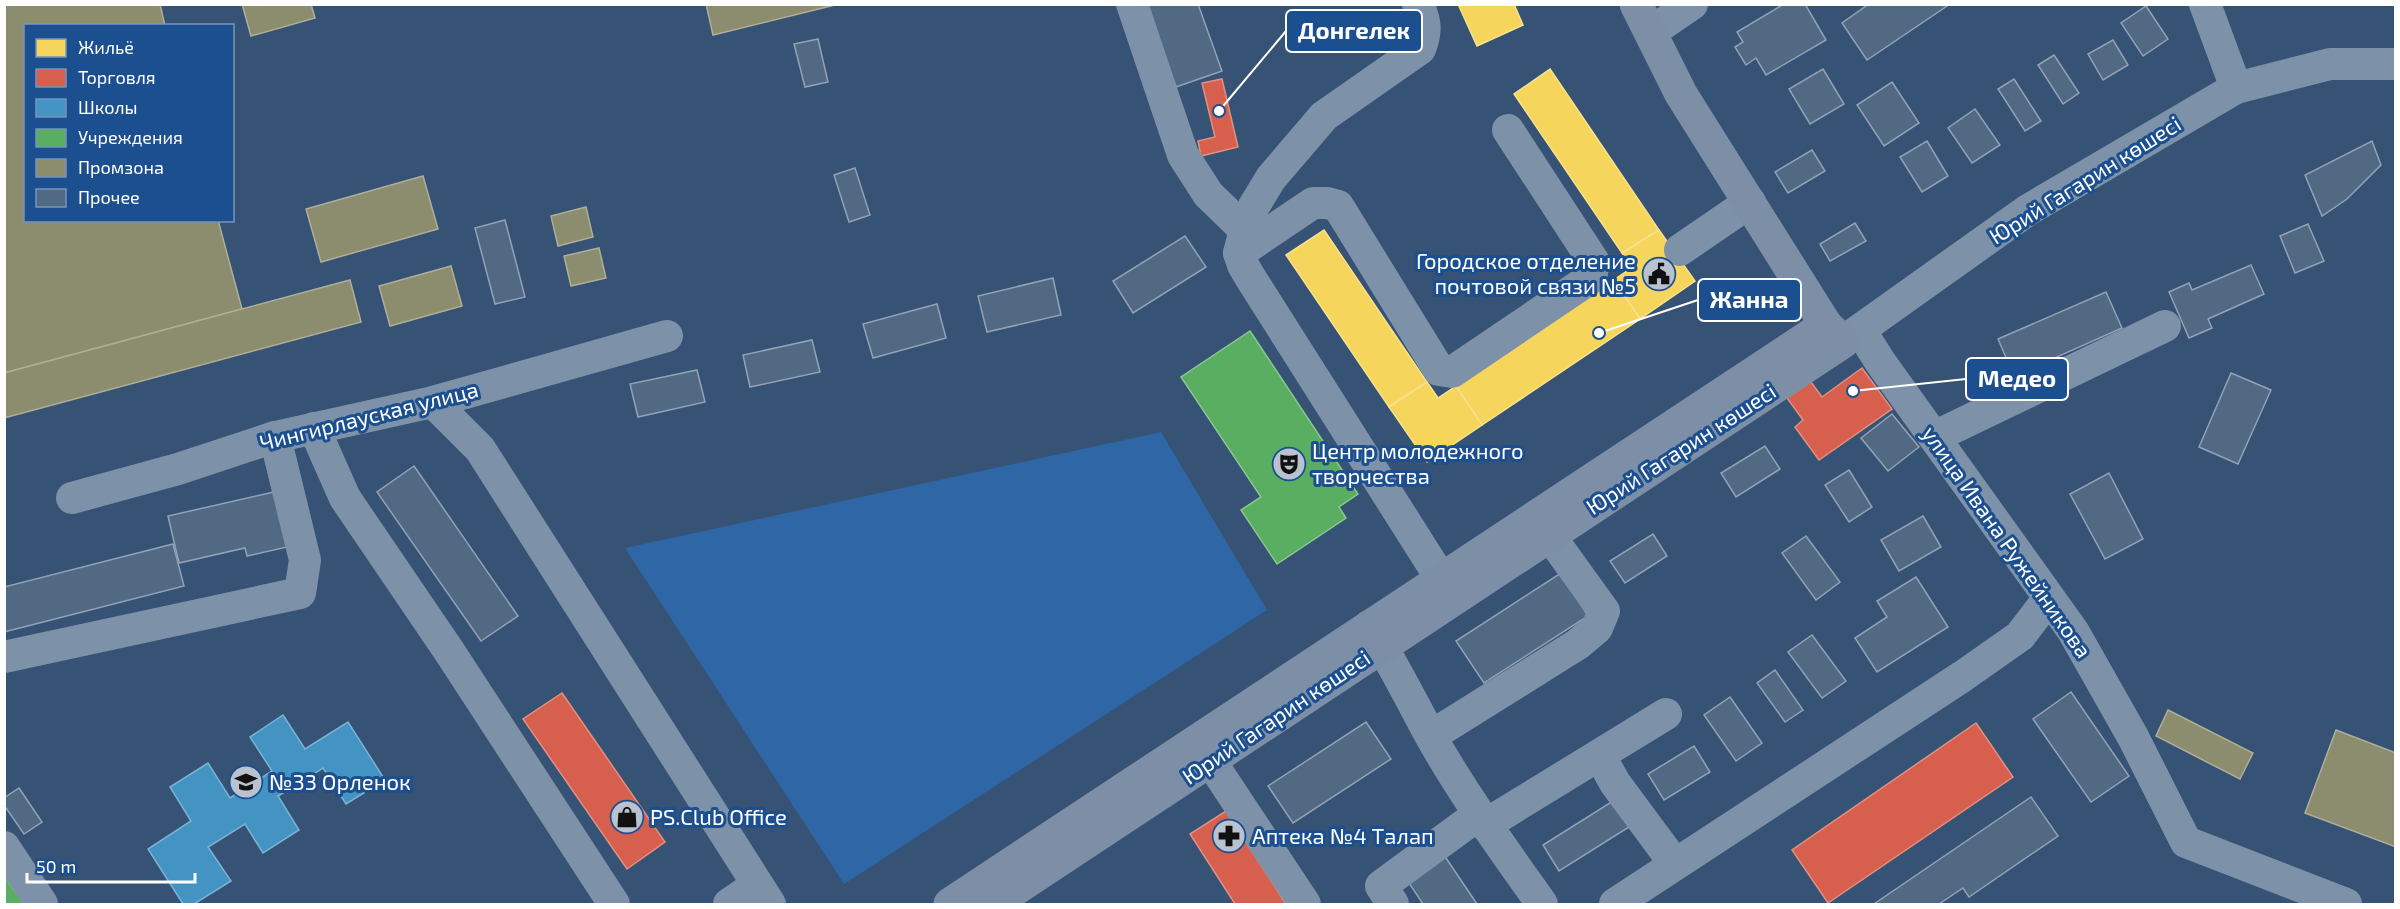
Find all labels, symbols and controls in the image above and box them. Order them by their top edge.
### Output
callout: Донгелек [1286,10,1422,52]
text: Донгелек [1298,15,1411,44]
legend [24,24,234,222]
text: Жильё [78,36,134,58]
text: Торговля [78,66,156,88]
text: Школы [78,96,138,118]
street label: Юрий Гагарин көшесі [1984,110,2185,249]
text: Учреждения [78,126,183,148]
text: Промзона [78,156,164,178]
text: Прочее [78,186,140,208]
place label: Городское отделение почтовой связи №5 [1416,247,1636,298]
public building icon: Городское отделение почтовой связи №5 [1641,256,1677,292]
callout: Жанна [1698,279,1801,321]
text: Жанна [1709,284,1789,313]
callout: Медео [1966,358,2068,400]
text: Медео [1978,363,2056,392]
street label: Чингирлауская улица [257,375,481,456]
street label: Юрий Гагарин көшесі [1581,377,1780,519]
street label: улица Ивана Ружейникова [1917,421,2098,663]
place label: Центр молодежного творчества [1312,437,1524,488]
theatre icon: Центр молодежного творчества [1271,446,1307,482]
street label: Юрий Гагарин көшесі [1177,644,1374,789]
school or university icon: №33 Орленок [228,764,264,800]
place label: №33 Орленок [269,768,411,794]
shop icon: PS.Club Office [609,799,645,835]
place label: PS.Club Office [650,803,787,829]
pharmacy icon: Аптека №4 Талап [1211,818,1247,854]
place label: Аптека №4 Талап [1252,822,1434,848]
scale bar [27,846,195,884]
text: 50 m [36,855,76,877]

